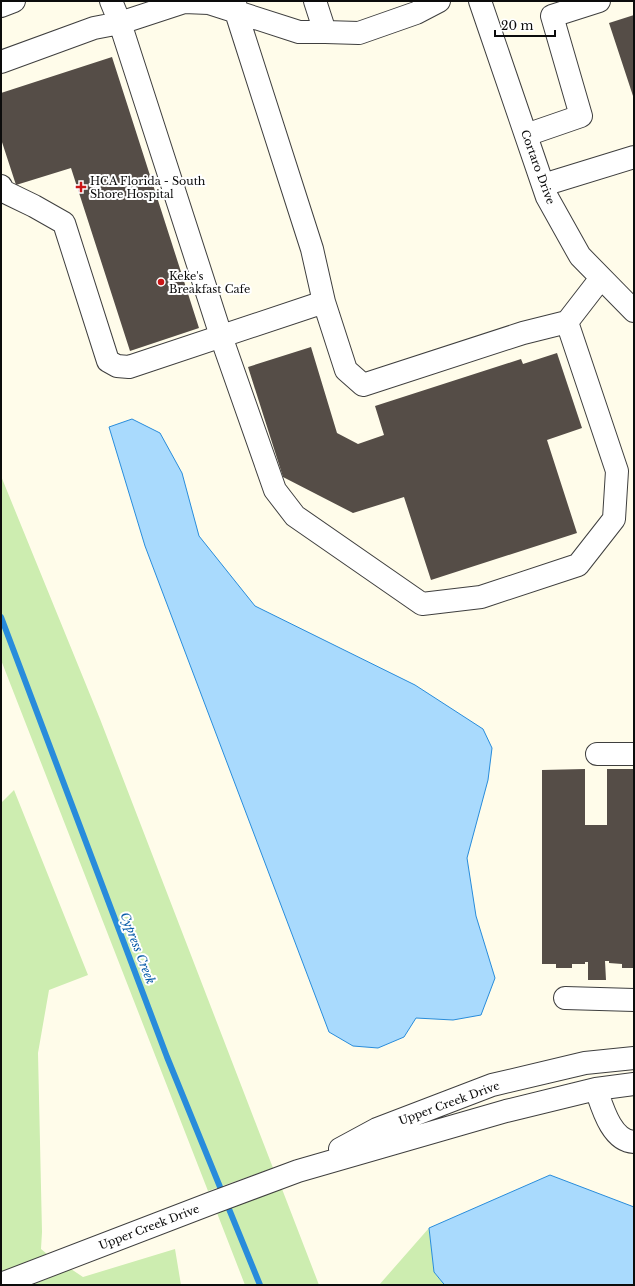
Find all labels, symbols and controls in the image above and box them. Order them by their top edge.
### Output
scale bar [495,12,555,38]
text: 20 m [501,18,533,33]
street label: Cortaro Drive [518,128,558,206]
place label: HCA Florida - South Shore Hospital [90,174,206,201]
marker: HCA Florida - South Shore Hospital [75,181,87,193]
place label: Keke's Breakfast Cafe [169,269,250,296]
marker: Keke's Breakfast Cafe [156,277,166,287]
water label: Cypress Creek [117,910,159,986]
street label: Upper Creek Drive [397,1078,501,1128]
street label: Upper Creek Drive [97,1201,201,1253]

